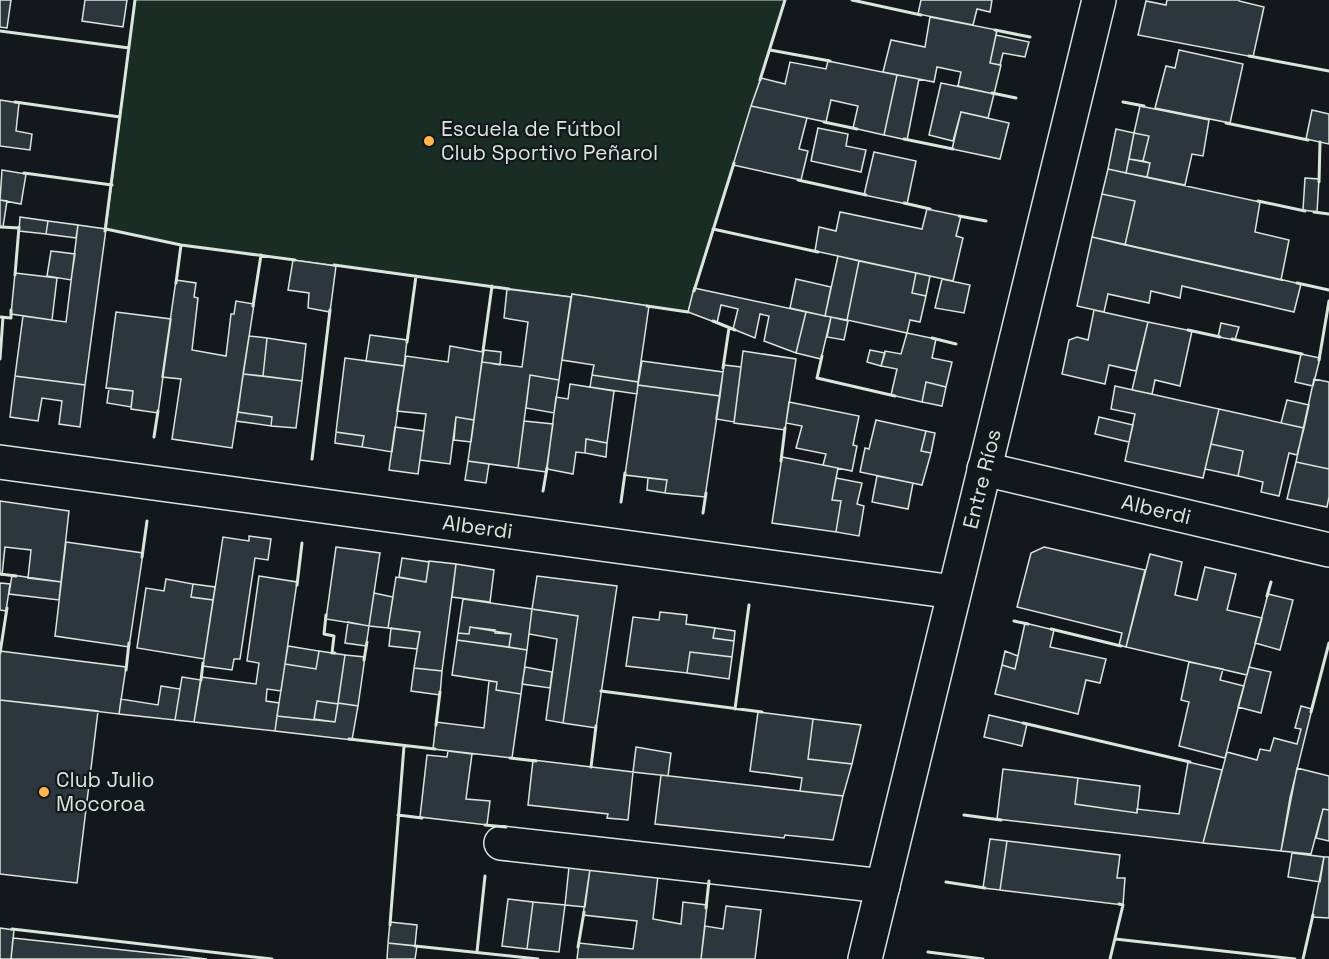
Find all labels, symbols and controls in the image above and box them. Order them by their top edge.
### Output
place label: Escuela de Fútbol Club Sportivo Peñarol [441,115,658,166]
marker: Escuela de Fútbol Club Sportivo Peñarol [422,134,436,148]
street label: Entre Ríos [956,426,1007,532]
street label: Alberdi [1119,488,1194,530]
street label: Alberdi [441,508,514,545]
place label: Club Julio Mocoroa [56,766,154,817]
marker: Club Julio Mocoroa [37,785,51,799]

